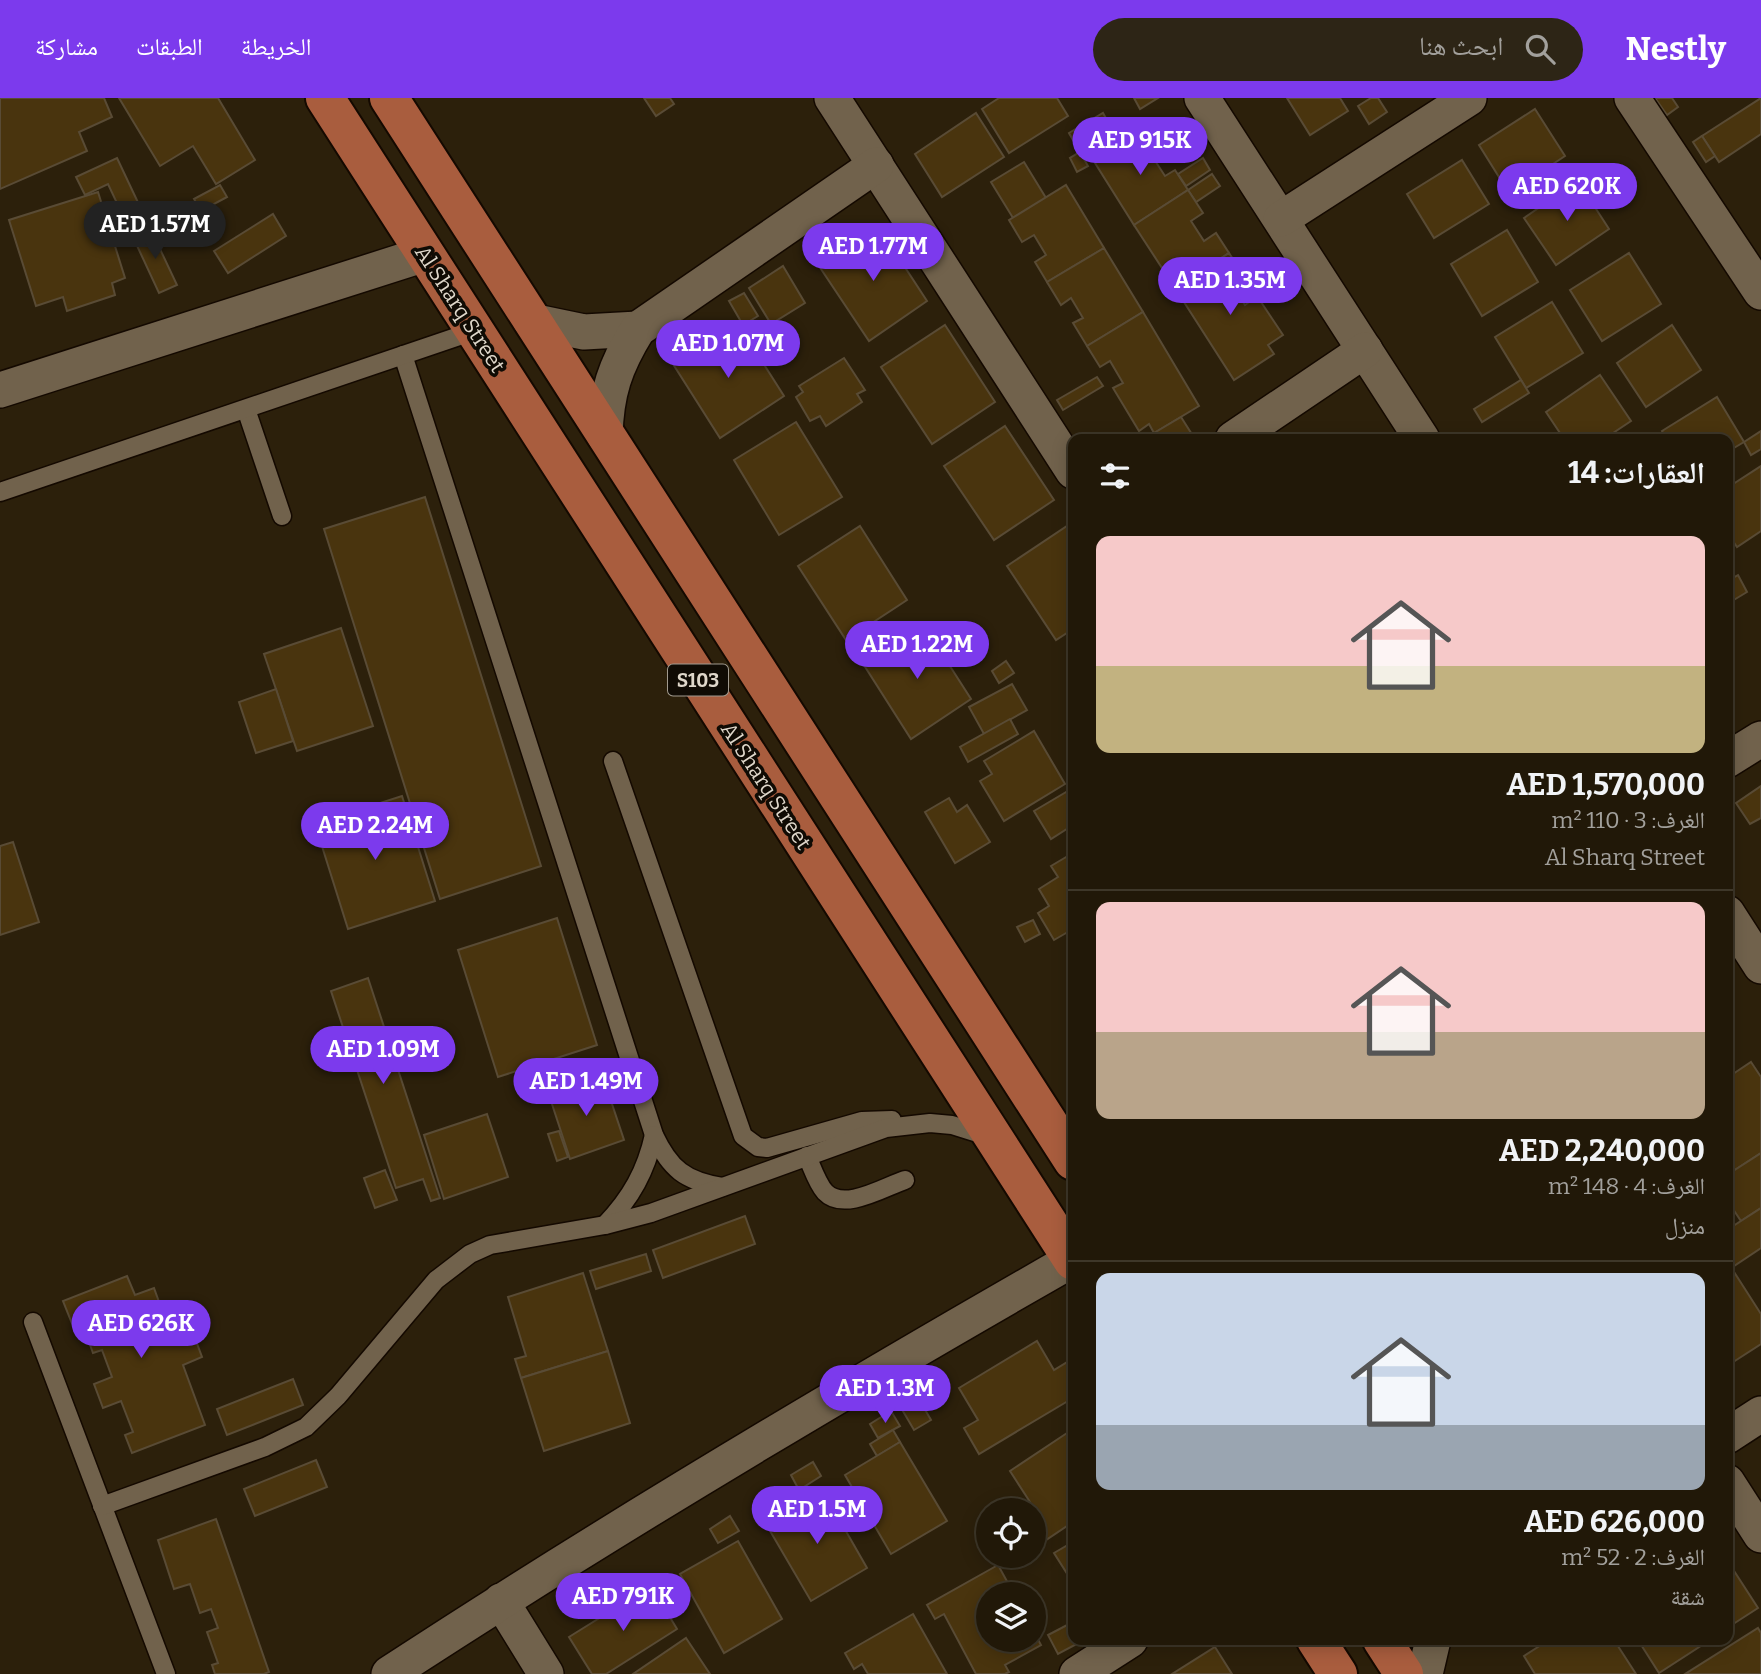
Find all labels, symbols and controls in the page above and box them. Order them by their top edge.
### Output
search box [1093,18,1583,81]
text: Nestly [1625,29,1726,69]
icon: search [1521,30,1559,68]
text: ابحث هنا [1419,31,1503,62]
text: مشاركة [35,33,98,61]
text: الطبقات [136,33,203,61]
text: الخريطة [241,33,311,61]
pin: AED 915K [1068,118,1212,177]
text: AED 915K [1088,126,1192,154]
pin: AED 620K [1495,164,1639,223]
text: AED 620K [1513,172,1621,200]
pin: AED 1.57M [75,202,235,261]
text: AED 1.57M [100,210,210,238]
pin: AED 1.77M [793,223,953,283]
text: AED 1.77M [818,232,928,260]
street label: Al Sharq Street [409,241,511,378]
pin: AED 1.35M [1150,258,1310,317]
text: AED 1.35M [1174,266,1286,294]
pin: AED 1.07M [648,320,808,380]
text: AED 1.07M [672,329,784,357]
text: العقارات: 14 [1568,455,1705,491]
icon: filters [1096,457,1134,495]
icon: home [1338,582,1464,708]
pin: AED 1.22M [837,622,997,681]
text: AED 1.22M [861,630,973,658]
road number: S103 [668,664,728,695]
street label: Al Sharq Street [715,718,817,855]
text: AED 1,570,000 [1506,767,1705,803]
pin: AED 2.24M [295,802,455,862]
text: الغرف: 3 · 110 m² [1552,806,1705,834]
text: AED 2.24M [317,811,433,839]
text: Al Sharq Street [1545,843,1705,871]
icon: home [1338,948,1464,1074]
pin: AED 1.09M [303,1026,463,1086]
text: AED 1.09M [326,1035,440,1063]
pin: AED 1.49M [506,1058,666,1118]
text: AED 1.49M [529,1067,643,1095]
text: AED 2,240,000 [1499,1133,1705,1169]
text: الغرف: 4 · 148 m² [1548,1172,1705,1200]
text: منزل [1665,1212,1705,1240]
pin: AED 626K [69,1300,213,1360]
text: AED 626K [88,1309,194,1337]
icon: home [1338,1319,1464,1445]
pin: AED 1.3M [813,1366,957,1425]
text: AED 1.3M [836,1374,934,1402]
pin: AED 1.5M [745,1486,889,1546]
text: AED 1.5M [768,1495,866,1523]
map controls [976,1498,1046,1652]
button: locate [976,1498,1046,1568]
text: AED 626,000 [1524,1504,1705,1540]
text: الغرف: 2 · 52 m² [1561,1543,1705,1571]
pin: AED 791K [551,1574,695,1633]
text: AED 791K [572,1582,674,1610]
button: layers [976,1582,1046,1652]
text: شقة [1671,1583,1705,1611]

